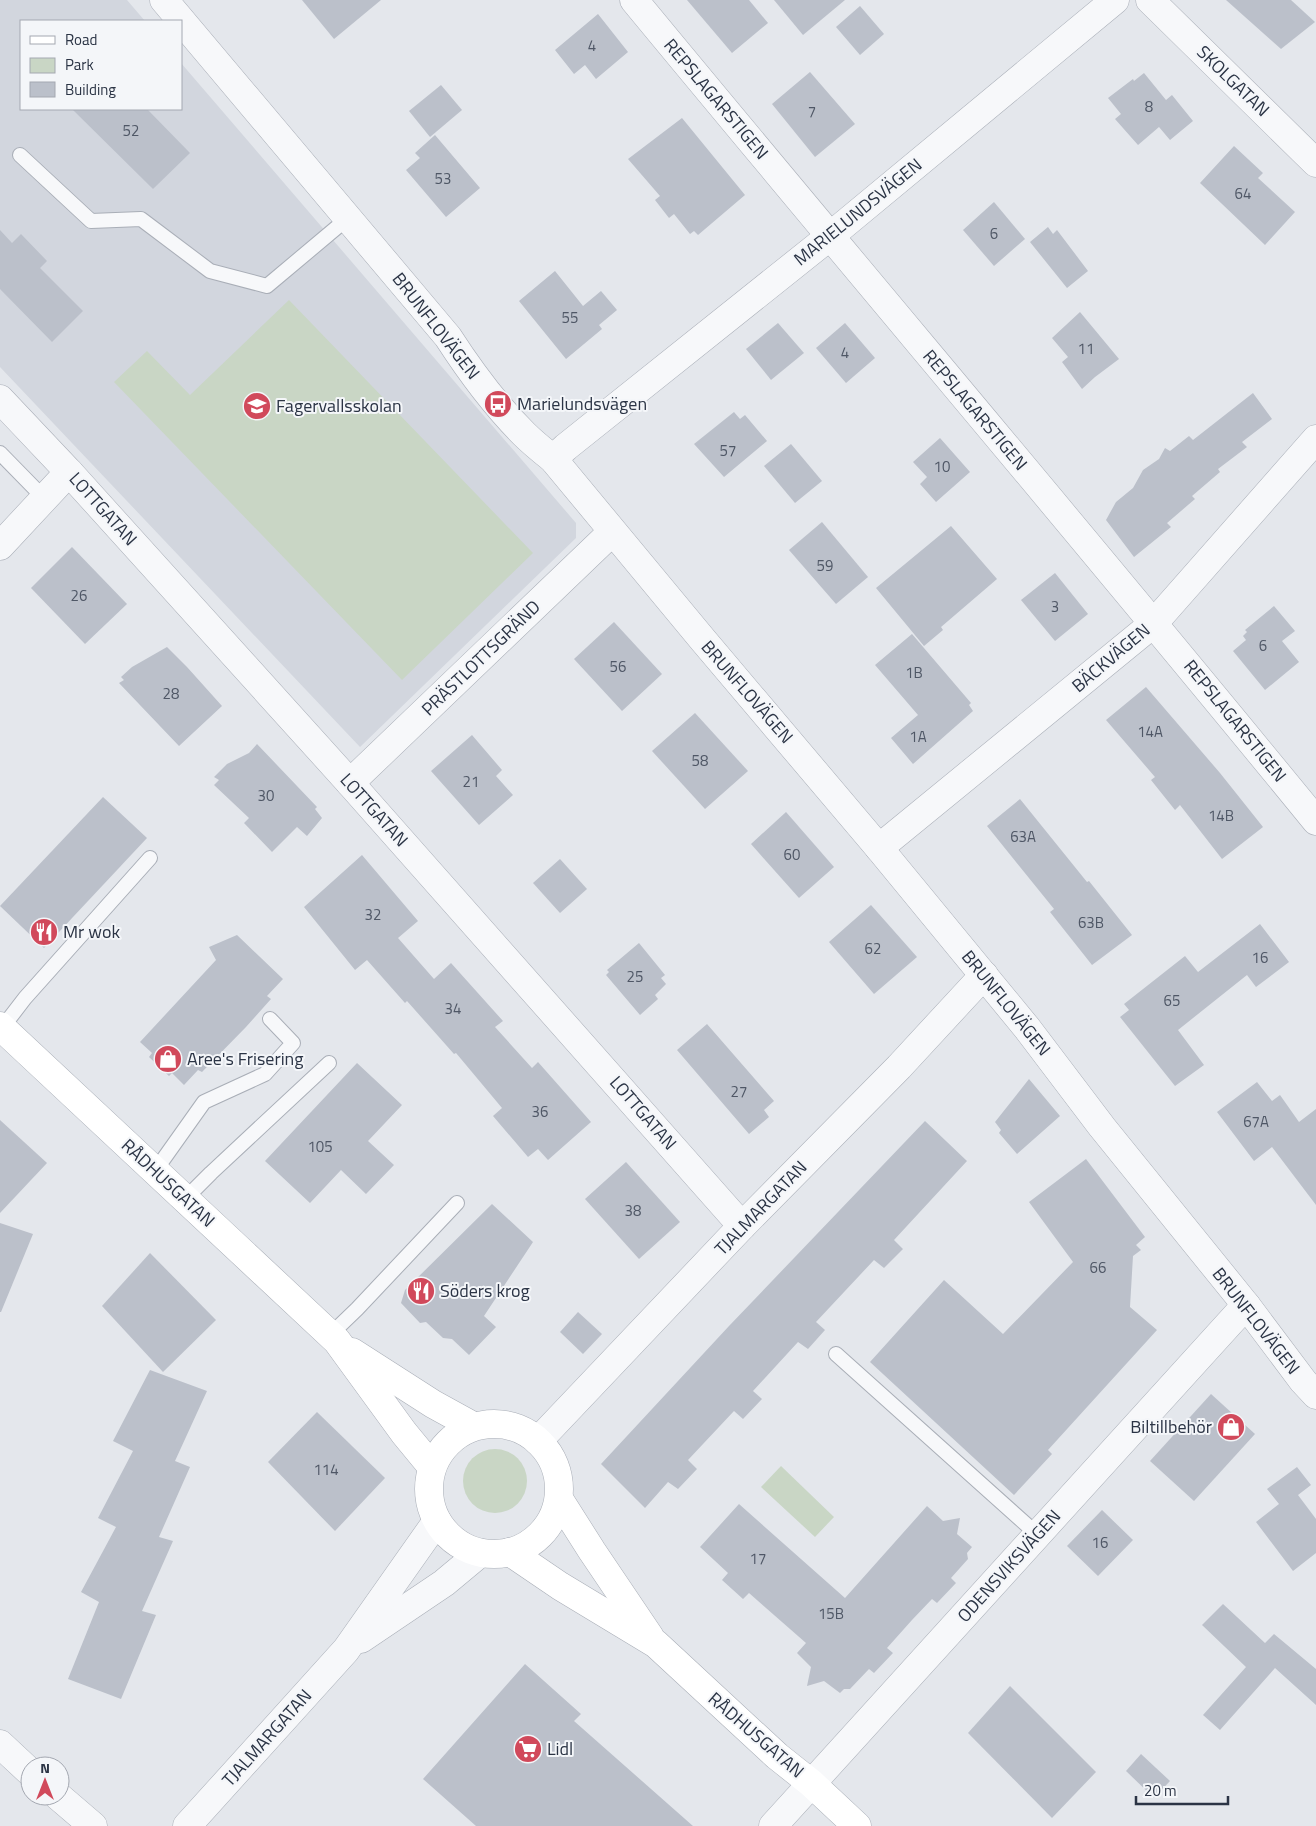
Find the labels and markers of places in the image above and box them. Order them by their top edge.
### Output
bus stop icon: Marielundsvägen [483,389,513,419]
place label: Marielundsvägen [517,390,647,417]
school or university icon: Fagervallsskolan [242,391,272,421]
place label: Fagervallsskolan [276,392,402,419]
restaurant icon: Mr wok [29,917,59,947]
place label: Mr wok [63,918,120,945]
shop icon: Aree's Frisering [153,1044,183,1074]
place label: Aree's Frisering [187,1045,304,1072]
restaurant icon: Söders krog [406,1276,436,1306]
place label: Söders krog [440,1277,530,1304]
shop icon: Biltillbehör [1216,1412,1246,1442]
place label: Biltillbehör [1130,1413,1212,1440]
supermarket icon: Lidl [513,1734,543,1764]
place label: Lidl [547,1735,573,1762]

